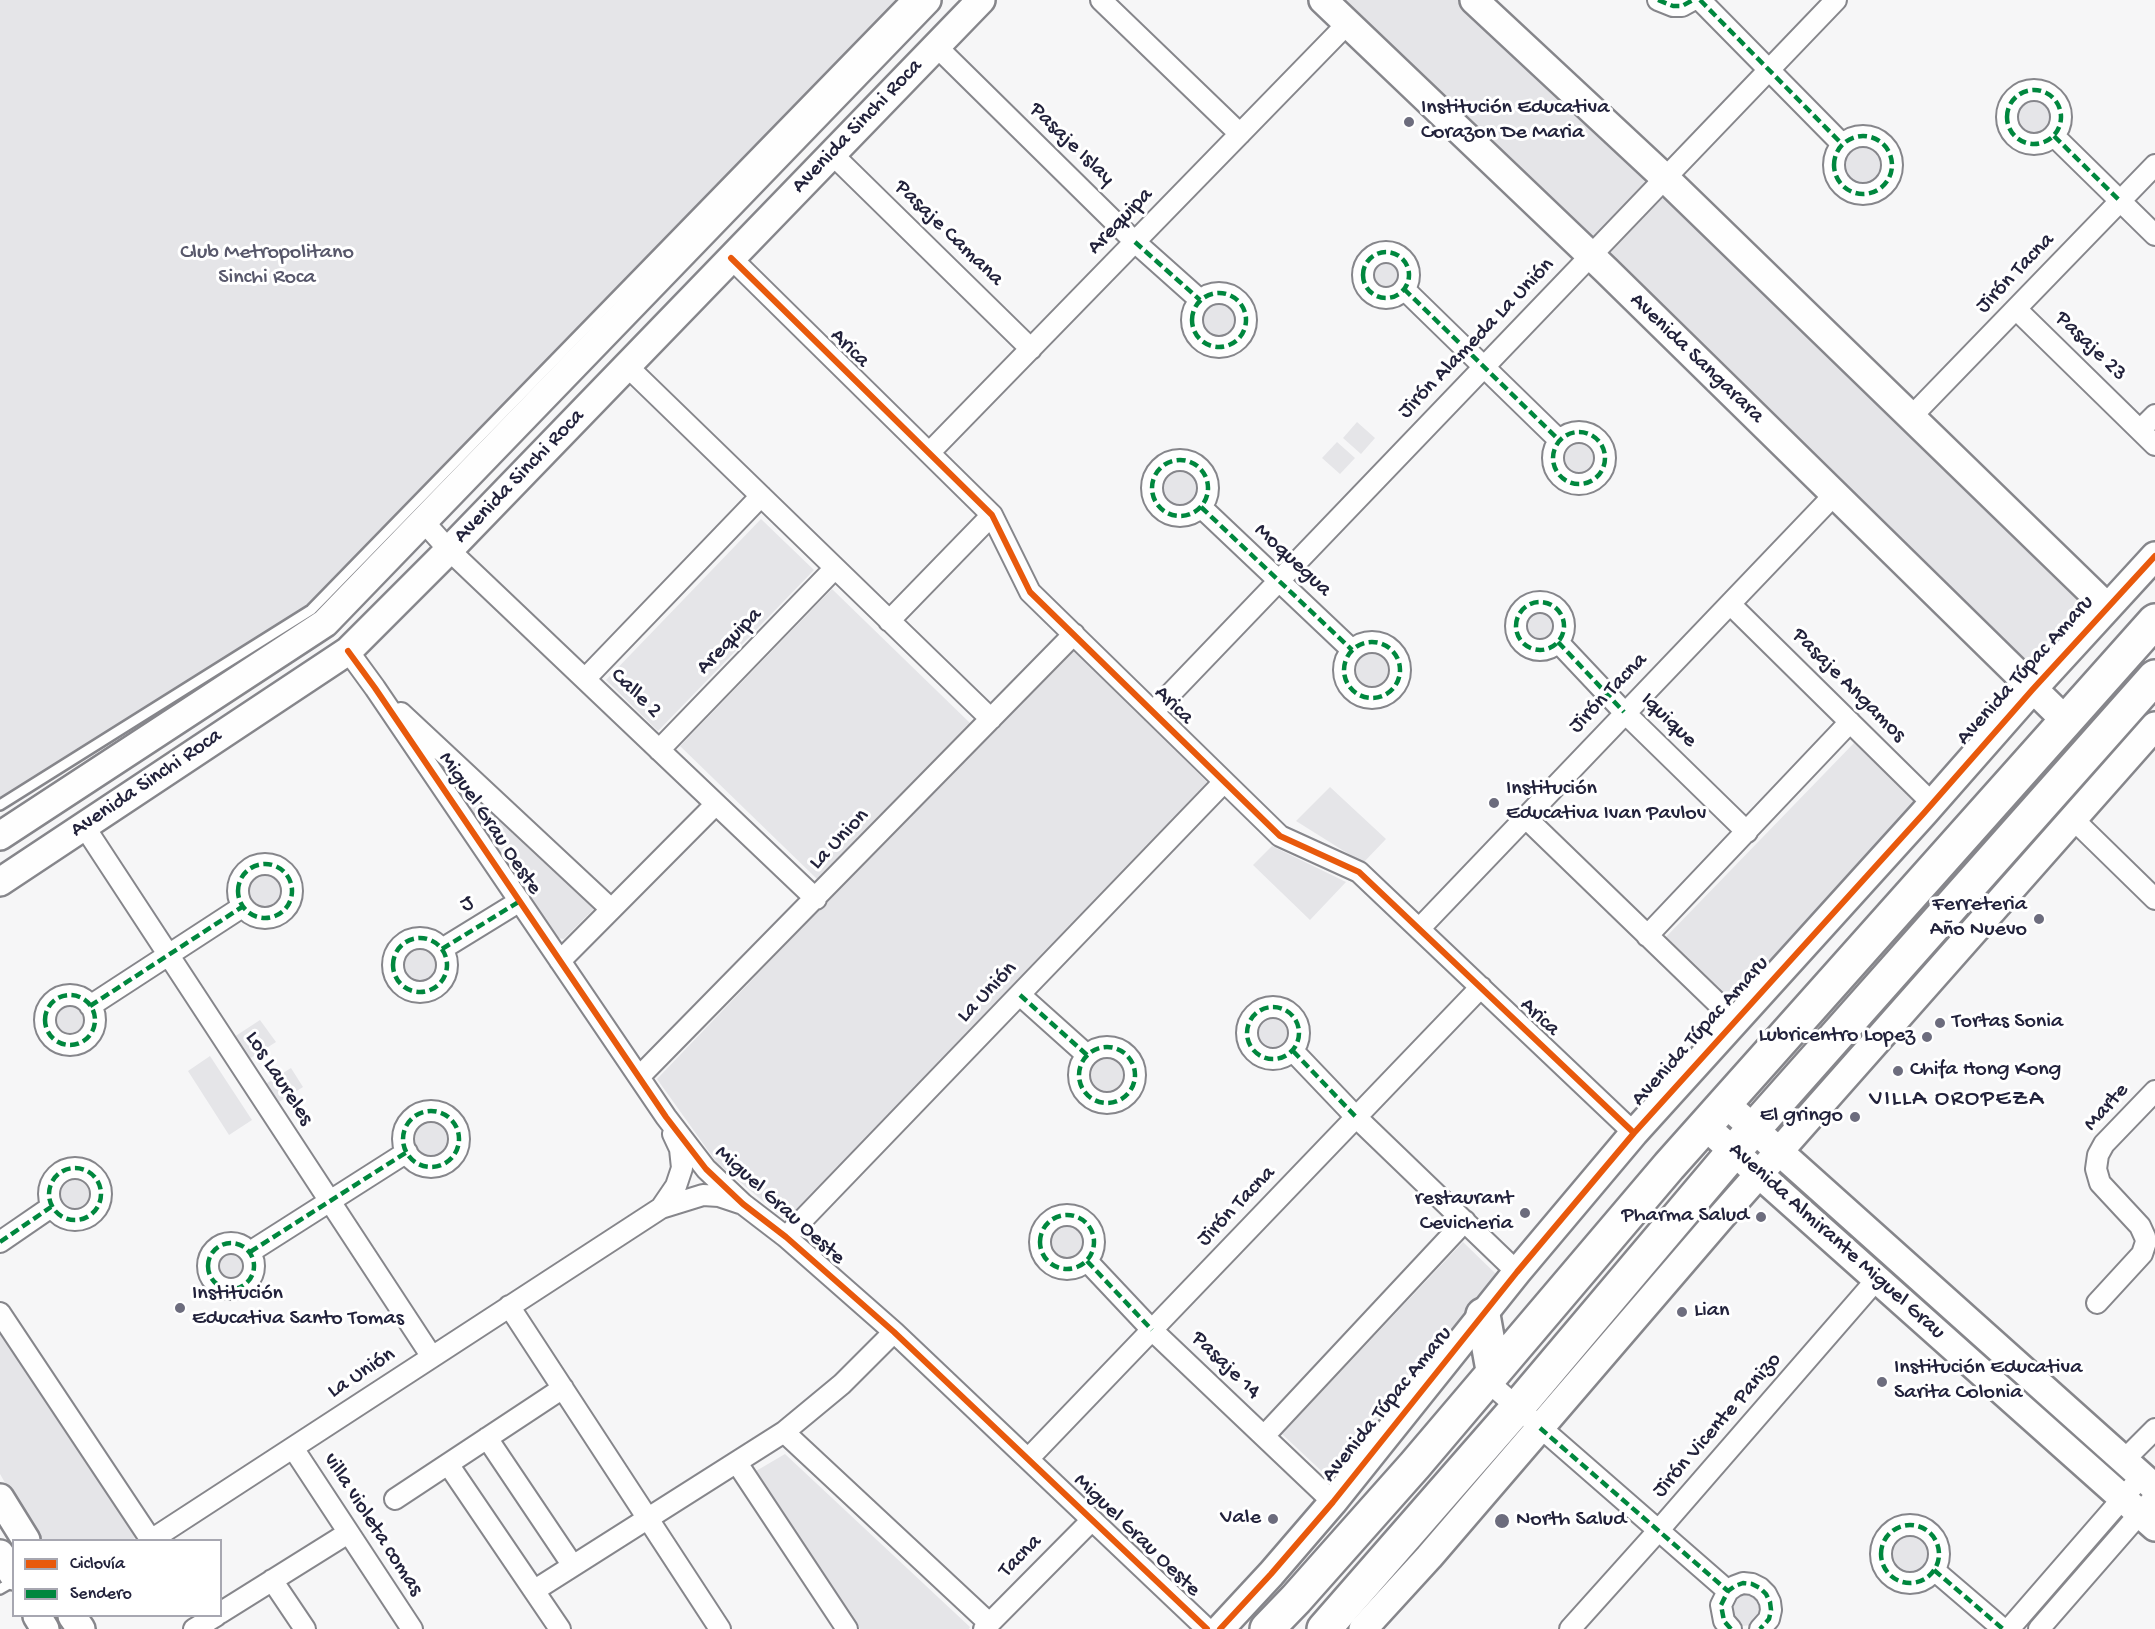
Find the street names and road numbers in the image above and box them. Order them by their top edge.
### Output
street label: Avenida Sinchi Roca [787,54,929,200]
street label: Pasaje Islay [1023,98,1119,192]
street label: Pasaje Camana [888,175,1008,293]
street label: Arequipa [1083,183,1159,261]
street label: Jirón Tacna [1971,228,2061,320]
street label: Jirón Alameda La Unión [1393,253,1561,425]
street label: Avenida Sangarara [1623,288,1769,430]
street label: Pasaje 23 [2049,306,2131,388]
street label: Arica [824,324,874,374]
street label: Avenida Sinchi Roca [449,404,591,550]
street label: Moquegua [1248,518,1336,604]
street label: Avenida Túpac Amaru [1952,590,2100,752]
street label: Arequipa [692,603,768,681]
street label: Pasaje Angamos [1785,623,1911,749]
street label: Jirón Tacna [1564,648,1654,740]
street label: Calle 2 [604,663,666,725]
street label: Arica [1148,681,1198,731]
street label: Iquique [1634,688,1702,754]
street label: Avenida Sinchi Roca [66,724,228,844]
street label: Miguel Grau Oeste [431,748,547,900]
street label: La Union [804,804,876,876]
street label: J [456,891,480,919]
street label: Avenida Túpac Amaru [1627,951,1775,1113]
street label: La Unión [952,957,1024,1029]
street label: Arica [1513,993,1565,1043]
street label: Los Laureles [238,1027,318,1131]
street label: Marte [2079,1079,2135,1137]
street label: Avenida Almirante Miguel Grau [1722,1138,1950,1346]
street label: Miguel Grau Oeste [708,1140,850,1272]
street label: Jirón Tacna [1192,1161,1282,1253]
street label: Avenida Túpac Amaru [1317,1322,1459,1488]
street label: Pasaje 14 [1185,1326,1265,1406]
street label: La Unión [323,1342,401,1406]
street label: Jirón Vicente Panizo [1648,1348,1788,1504]
street label: villa violeta comas [316,1449,428,1601]
street label: Miguel Grau Oeste [1067,1469,1205,1603]
street label: Tacna [994,1530,1048,1584]

